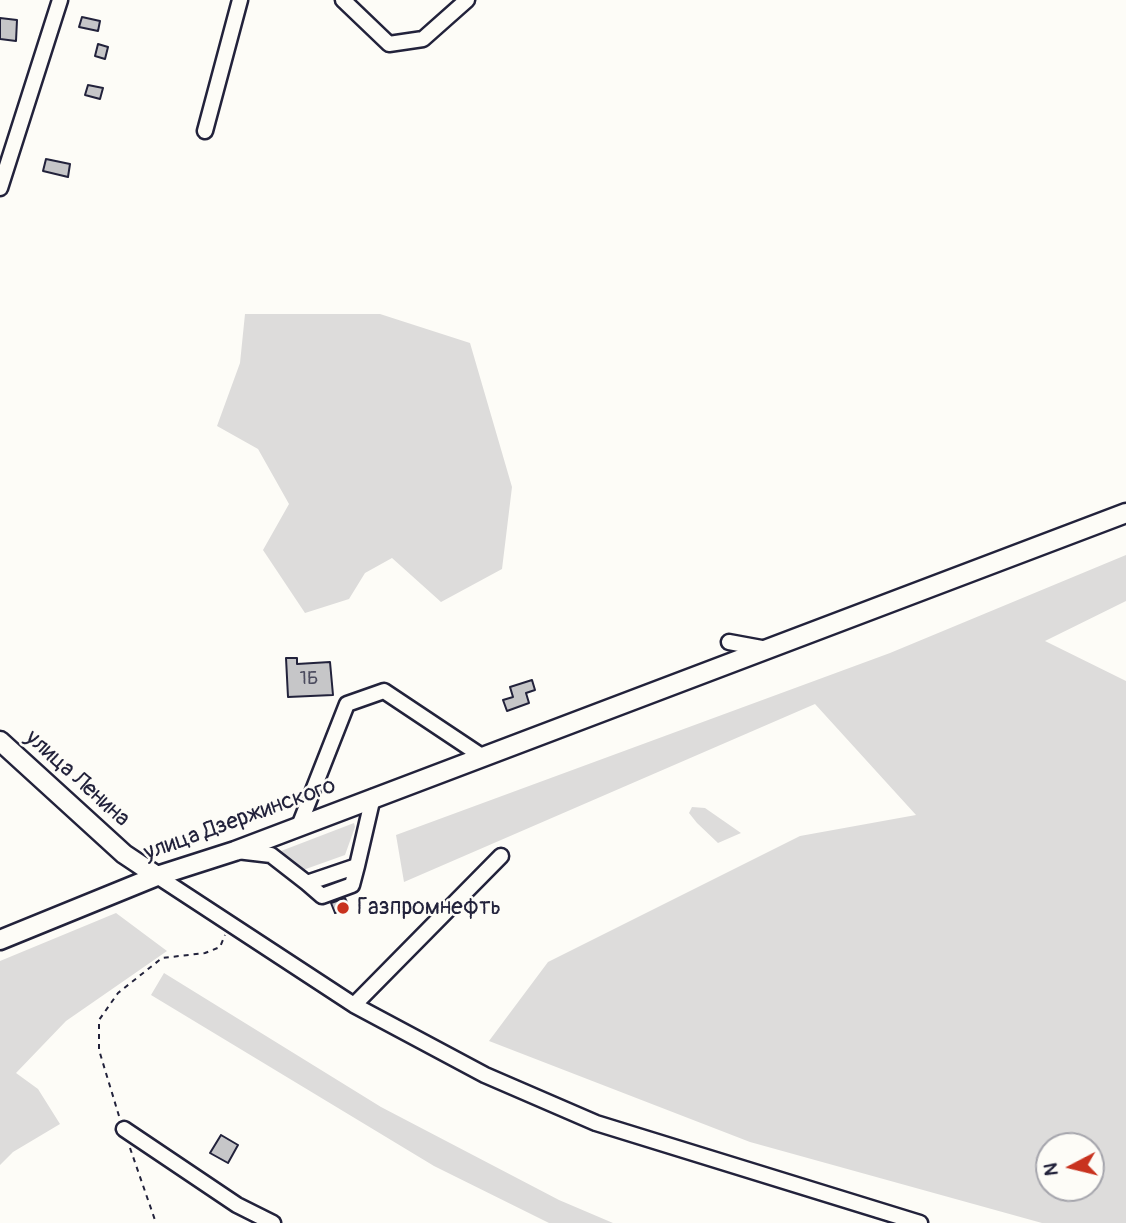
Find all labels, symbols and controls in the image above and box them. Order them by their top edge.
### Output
house number: 1Б [300,668,318,690]
street label: улица Ленина [19,725,135,833]
street label: улица Дзержинского [140,773,340,867]
place label: Газпромнефть [357,894,501,922]
marker: Газпромнефть [335,900,351,916]
north arrow [1035,1132,1105,1202]
text: N [1038,1161,1064,1177]

